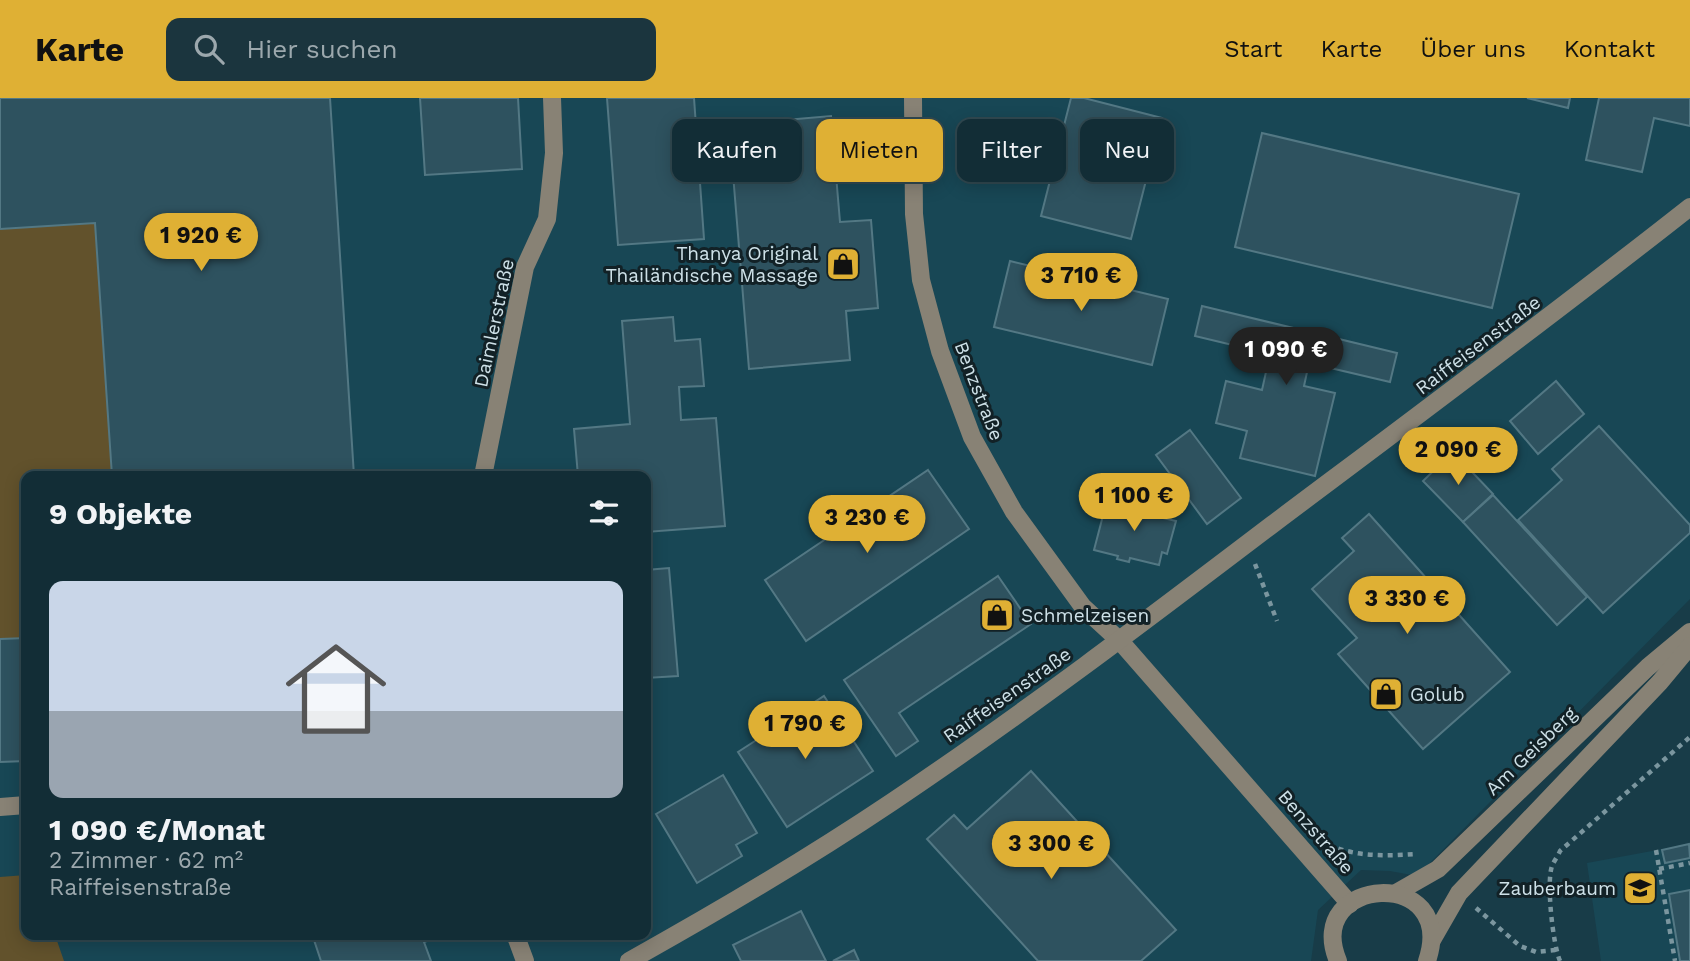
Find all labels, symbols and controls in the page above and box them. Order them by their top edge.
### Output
search box [166,18,656,81]
text: Karte [35,30,124,69]
icon: search [190,30,228,68]
text: Hier suchen [246,34,398,64]
text: Start [1224,35,1282,63]
text: Karte [1320,35,1382,63]
text: Über uns [1420,35,1526,63]
text: Kontakt [1564,35,1655,63]
chip: Kaufen [672,119,802,182]
chip: Mieten [816,119,943,182]
chip: Filter [957,119,1066,182]
chip: Neu [1080,119,1174,182]
pin: 1 920 € [136,214,266,273]
text: 1 920 € [160,222,242,249]
place label: Thanya Original Thailändische Massage [605,242,818,287]
shop icon: Thanya Original Thailändische Massage [824,245,862,283]
pin: 3 710 € [1016,254,1146,313]
street label: Daimlerstraße [469,257,519,389]
text: 3 710 € [1040,262,1122,289]
street label: Raiffeisenstraße [1411,290,1545,400]
pin: 1 090 € [1221,328,1351,387]
text: 1 090 € [1244,336,1328,363]
street label: Benzstraße [950,338,1008,444]
pin: 2 090 € [1393,428,1523,487]
text: 2 090 € [1415,436,1501,463]
pin: 1 100 € [1069,474,1199,533]
text: 1 100 € [1095,482,1173,509]
icon: filters [585,494,623,532]
text: 9 Objekte [49,496,192,531]
pin: 3 230 € [802,496,932,555]
text: 3 230 € [824,504,910,531]
pin: 3 330 € [1342,576,1472,636]
text: 3 330 € [1364,585,1450,612]
shop icon: Schmelzeisen [978,596,1016,634]
place label: Schmelzeisen [1021,604,1149,627]
icon: home [273,626,399,752]
street label: Raiffeisenstraße [939,642,1075,748]
shop icon: Golub [1367,675,1405,713]
place label: Golub [1410,683,1465,706]
street label: Am Geisberg [1481,701,1582,800]
pin: 1 790 € [740,702,870,761]
text: 1 790 € [764,710,846,737]
street label: Benzstraße [1273,785,1359,879]
text: 1 090 €/Monat [49,812,265,847]
pin: 3 300 € [986,822,1116,881]
text: 3 300 € [1008,830,1094,857]
text: 2 Zimmer · 62 m² [49,847,243,874]
school or university icon: Zauberbaum [1621,869,1659,907]
text: Raiffeisenstraße [49,874,232,901]
place label: Zauberbaum [1498,877,1616,900]

